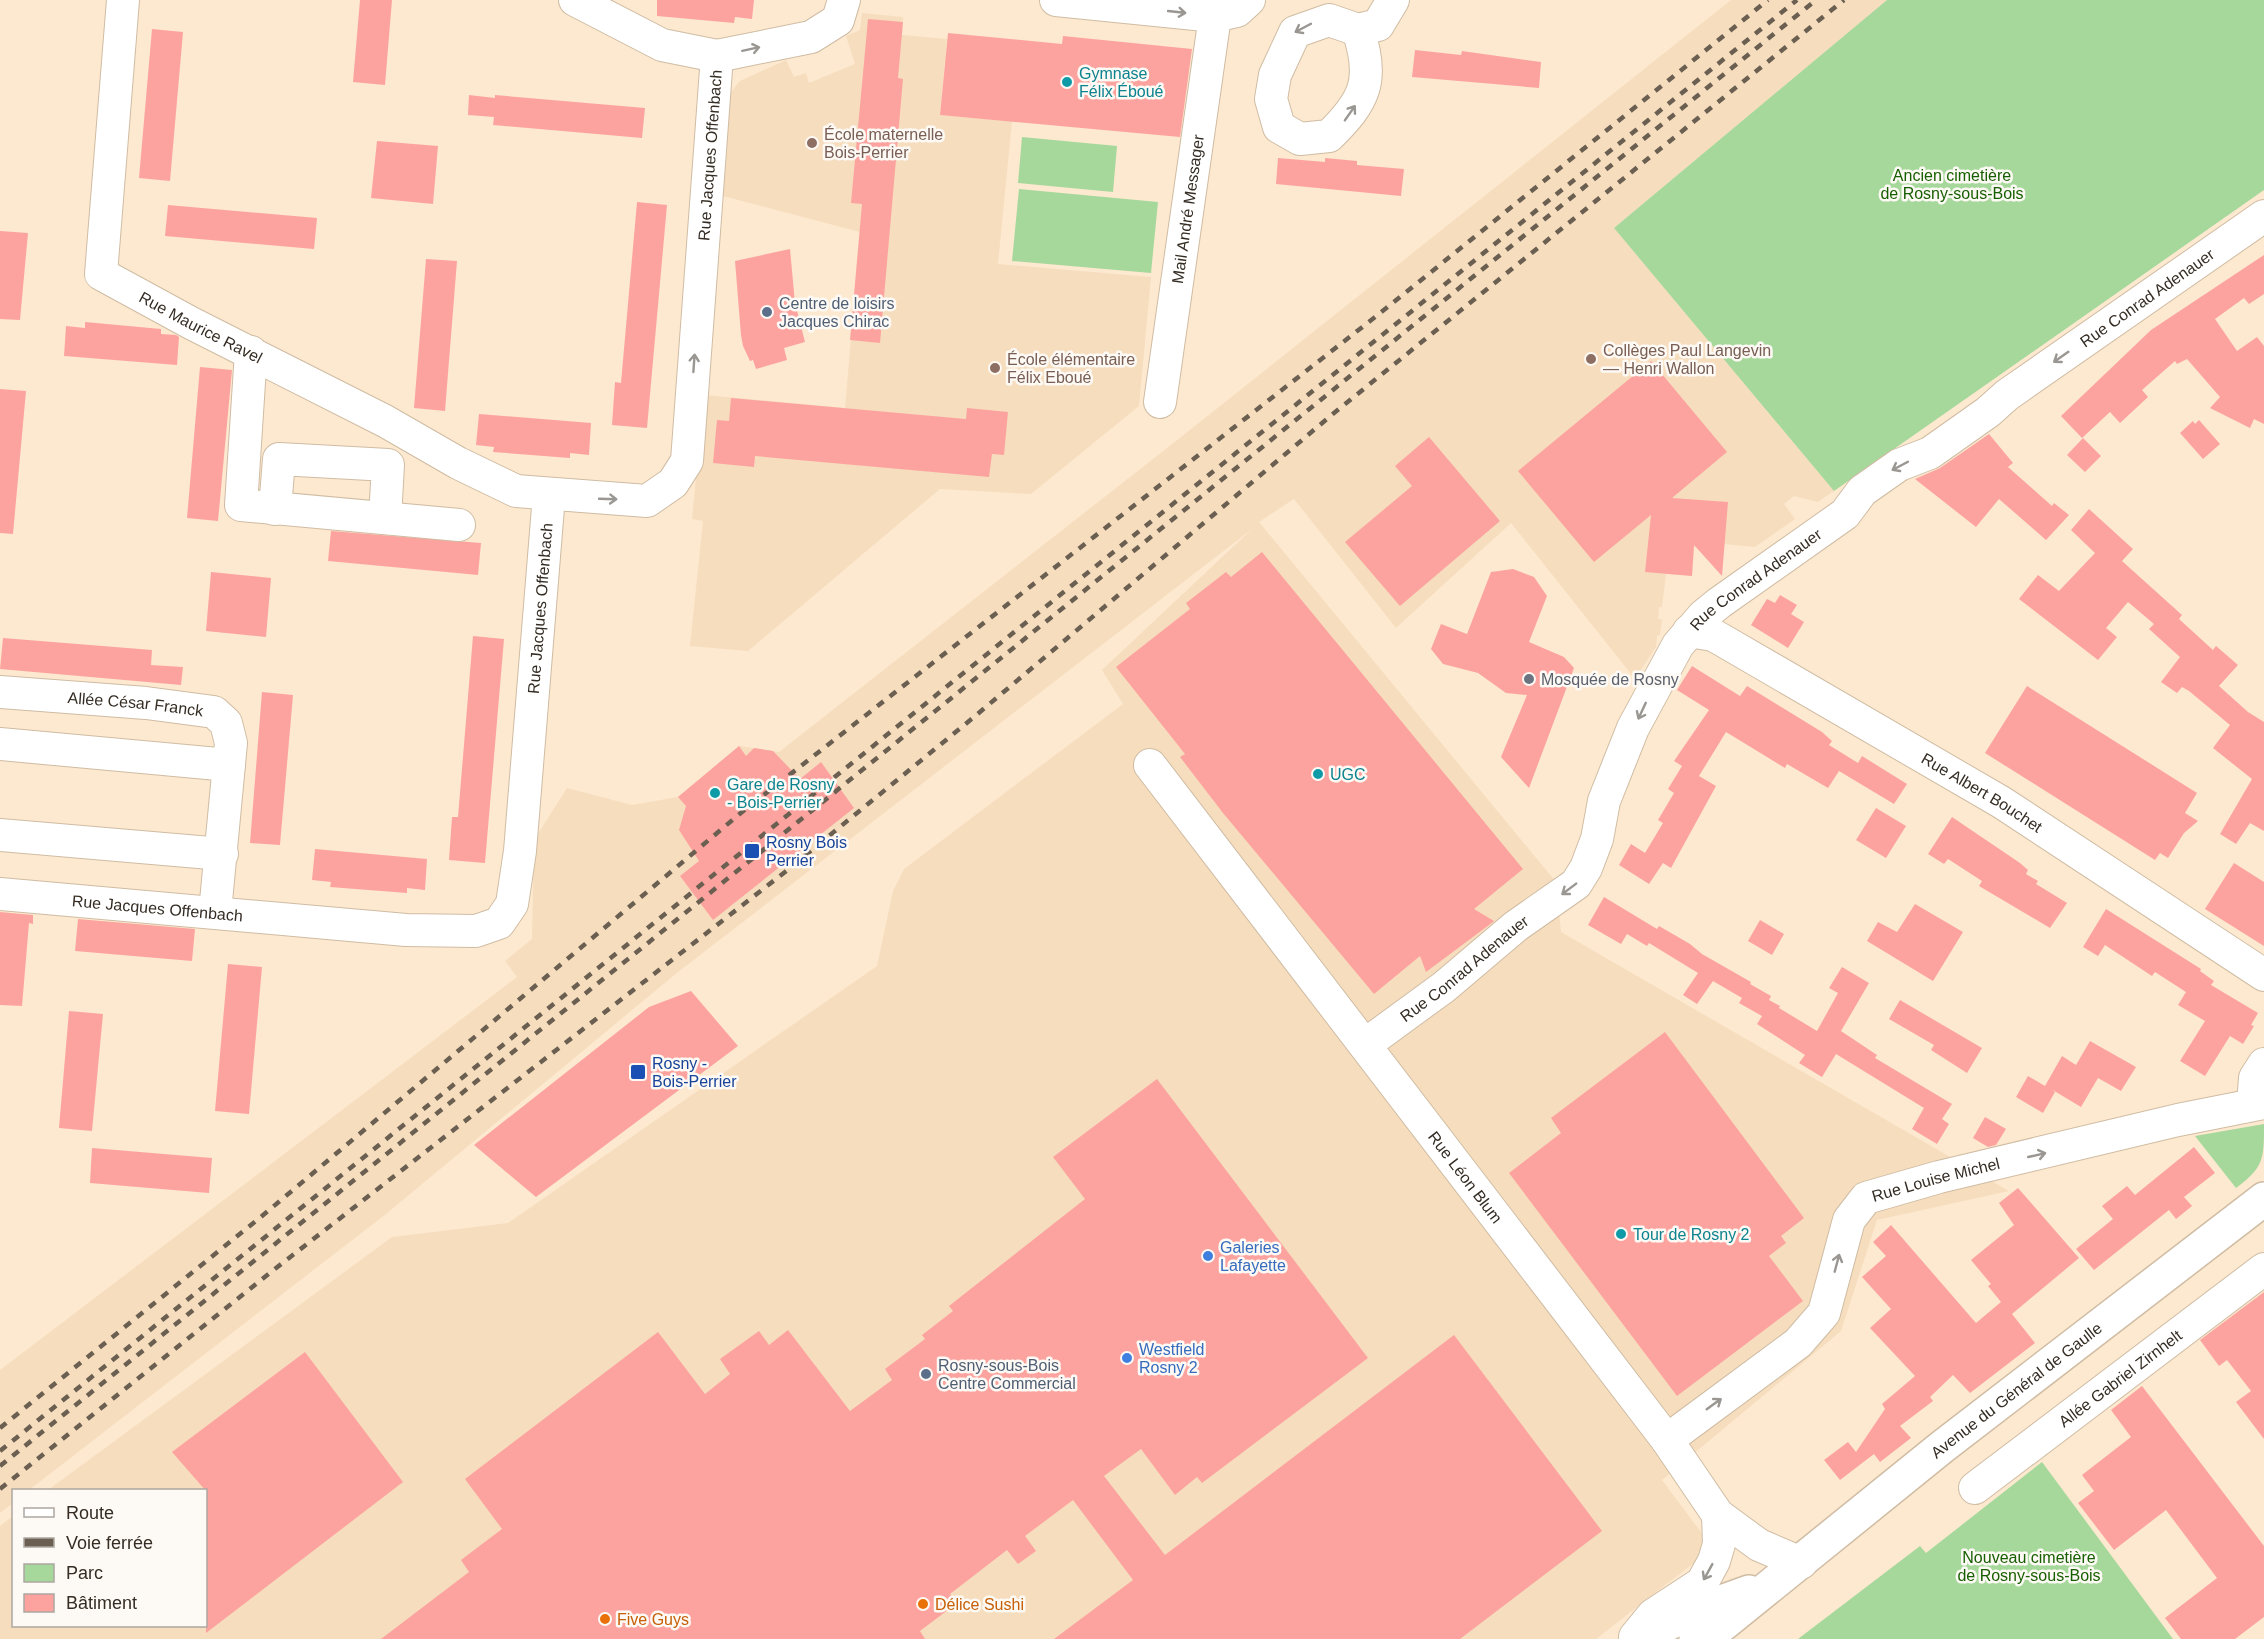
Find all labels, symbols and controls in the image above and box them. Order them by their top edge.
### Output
one-way arrow [1166,7,1186,18]
one-way arrow [1294,23,1312,35]
one-way arrow [740,43,760,54]
place label: Gymnase Félix Éboué [1079,65,1164,100]
street label: Rue Jacques Offenbach [695,69,725,241]
marker: Gymnase Félix Éboué [1060,75,1074,89]
one-way arrow [1344,105,1356,121]
place label: École maternelle Bois-Perrier [824,125,943,161]
street label: Mail André Messager [1169,133,1207,285]
marker: École maternelle Bois-Perrier [805,136,819,150]
park label: Ancien cimetière de Rosny-sous-Bois [1880,167,2024,202]
street label: Rue Conrad Adenauer [2077,245,2218,350]
street label: Rue Maurice Ravel [136,289,265,367]
place label: Centre de loisirs Jacques Chirac [779,295,895,330]
marker: Centre de loisirs Jacques Chirac [760,305,774,319]
place label: Collèges Paul Langevin — Henri Wallon [1603,342,1771,377]
place label: École élémentaire Félix Eboué [1007,350,1135,386]
one-way arrow [2053,351,2070,363]
marker: Collèges Paul Langevin — Henri Wallon [1584,352,1598,366]
one-way arrow [689,354,700,373]
marker: École élémentaire Félix Eboué [988,361,1002,375]
one-way arrow [1891,460,1909,472]
one-way arrow [597,494,617,505]
street label: Rue Jacques Offenbach [525,522,556,695]
street label: Rue Conrad Adenauer [1687,525,1825,634]
place label: Mosquée de Rosny [1541,671,1679,688]
marker: Mosquée de Rosny [1522,672,1536,686]
street label: Allée César Franck [67,689,205,720]
one-way arrow [1635,701,1647,719]
street label: Rue Albert Bouchet [1918,750,2046,836]
place label: UGC [1330,766,1366,783]
marker: UGC [1311,767,1325,781]
place label: Gare de Rosny - Bois-Perrier [727,776,835,811]
marker: Gare de Rosny - Bois-Perrier [708,786,722,800]
place label: Rosny Bois Perrier [766,834,847,869]
marker: Rosny Bois Perrier [743,842,761,860]
one-way arrow [1561,882,1577,895]
street label: Rue Jacques Offenbach [71,892,244,924]
street label: Rue Conrad Adenauer [1397,912,1532,1025]
place label: Rosny - Bois-Perrier [652,1055,737,1090]
marker: Rosny - Bois-Perrier [629,1063,647,1081]
street label: Rue Léon Blum [1425,1128,1505,1226]
one-way arrow [2027,1149,2046,1160]
street label: Rue Louise Michel [1870,1155,2001,1205]
place label: Tour de Rosny 2 [1633,1226,1750,1243]
marker: Tour de Rosny 2 [1614,1227,1628,1241]
place label: Galeries Lafayette [1220,1239,1286,1274]
marker: Galeries Lafayette [1201,1249,1215,1263]
one-way arrow [1832,1254,1843,1273]
street label: Avenue du Général de Gaulle [1928,1319,2105,1461]
street label: Allée Gabriel Zirnhelt [2056,1326,2186,1430]
place label: Westfield Rosny 2 [1139,1341,1205,1376]
marker: Westfield Rosny 2 [1120,1351,1134,1365]
place label: Rosny-sous-Bois Centre Commercial [938,1357,1076,1392]
marker: Rosny-sous-Bois Centre Commercial [919,1367,933,1381]
one-way arrow [1706,1398,1722,1411]
legend [12,1489,207,1627]
text: Route [66,1503,114,1523]
text: Voie ferrée [66,1533,153,1553]
park label: Nouveau cimetière de Rosny-sous-Bois [1957,1549,2101,1584]
text: Parc [66,1563,103,1583]
one-way arrow [1702,1563,1714,1580]
text: Bâtiment [66,1593,137,1613]
place label: Délice Sushi [935,1596,1024,1613]
marker: Délice Sushi [916,1597,930,1611]
place label: Five Guys [617,1611,689,1628]
marker: Five Guys [598,1612,612,1626]

